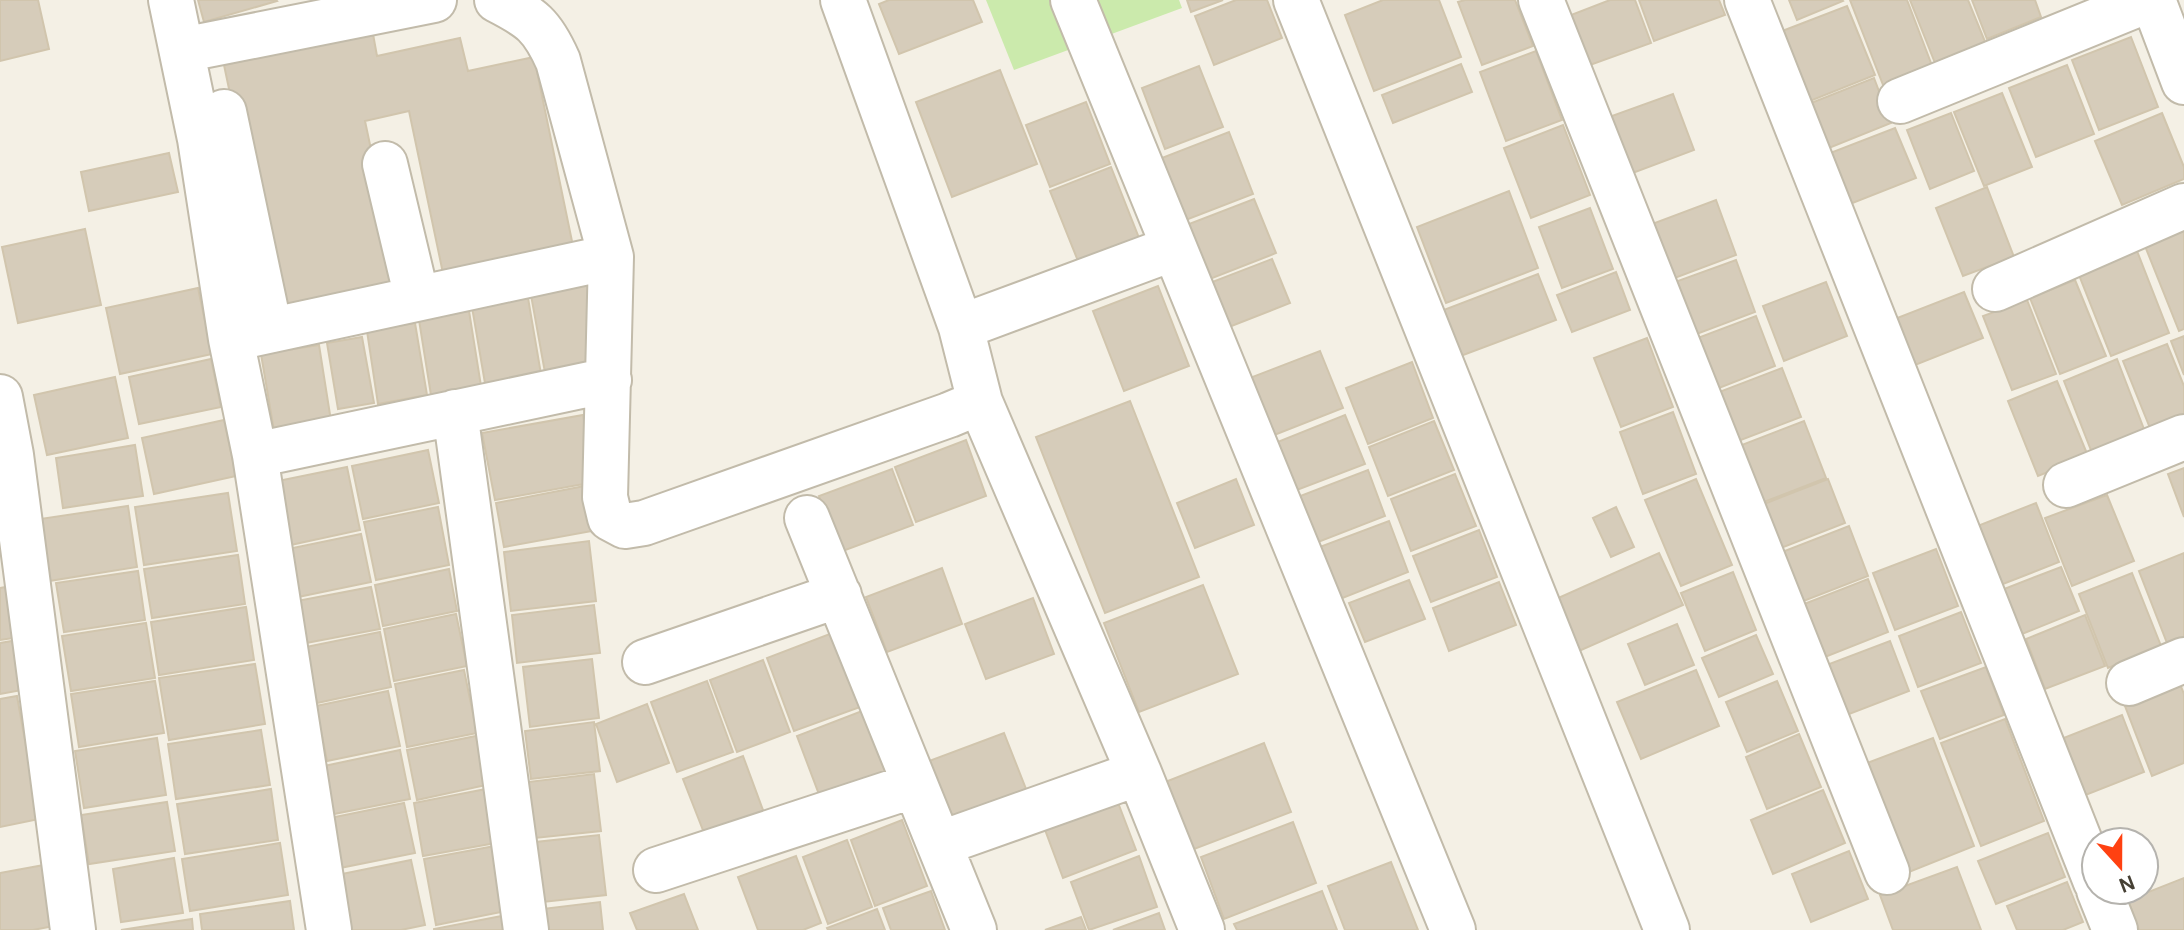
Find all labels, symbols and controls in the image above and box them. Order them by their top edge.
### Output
north arrow [2080,826,2160,906]
text: N [2115,869,2139,899]

